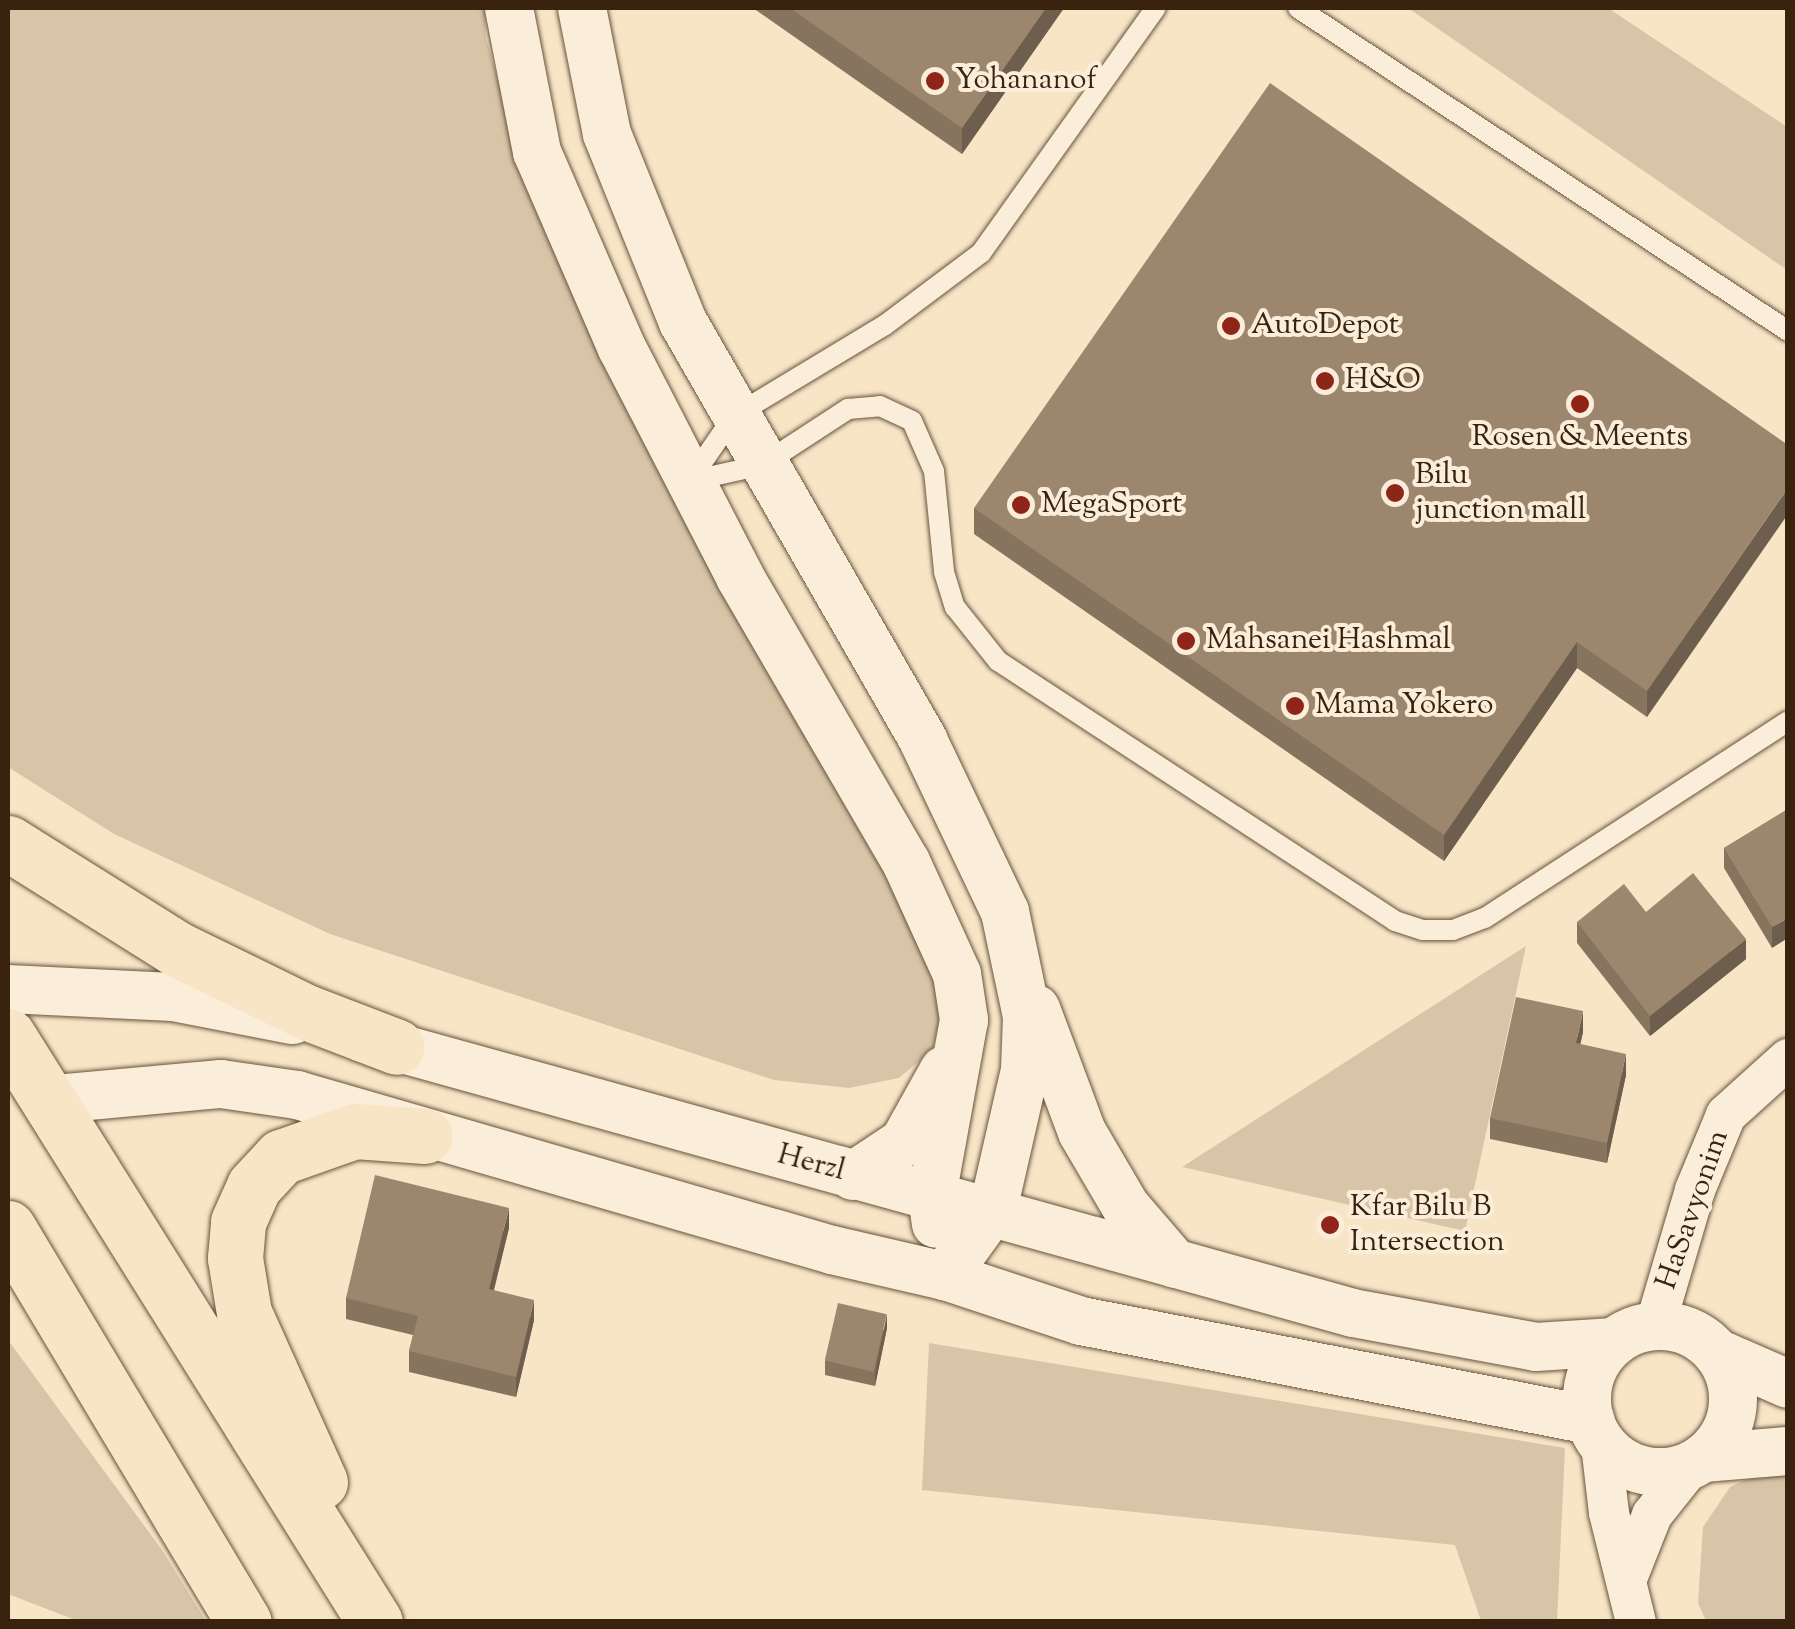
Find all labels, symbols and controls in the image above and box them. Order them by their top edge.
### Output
place label: Yohananof [955,63,1097,99]
marker: Yohananof [924,70,946,92]
place label: AutoDepot [1251,308,1399,344]
marker: AutoDepot [1220,315,1242,337]
place label: H&O [1345,363,1421,399]
marker: H&O [1314,370,1336,392]
marker: Rosen & Meents [1569,393,1591,415]
place label: Rosen & Meents [1472,420,1688,456]
place label: Bilu junction mall [1415,458,1586,528]
marker: Bilu junction mall [1384,482,1406,504]
place label: MegaSport [1041,487,1183,523]
marker: MegaSport [1010,494,1032,516]
place label: Mahsanei Hashmal [1206,623,1451,659]
marker: Mahsanei Hashmal [1175,630,1197,652]
place label: Mama Yokero [1315,688,1494,724]
marker: Mama Yokero [1284,695,1306,717]
street label: HaSavyonim [1650,1126,1738,1294]
street label: Herzl [773,1138,849,1190]
place label: Kfar Bilu B Intersection [1350,1190,1505,1260]
marker: Kfar Bilu B Intersection [1319,1214,1341,1236]

